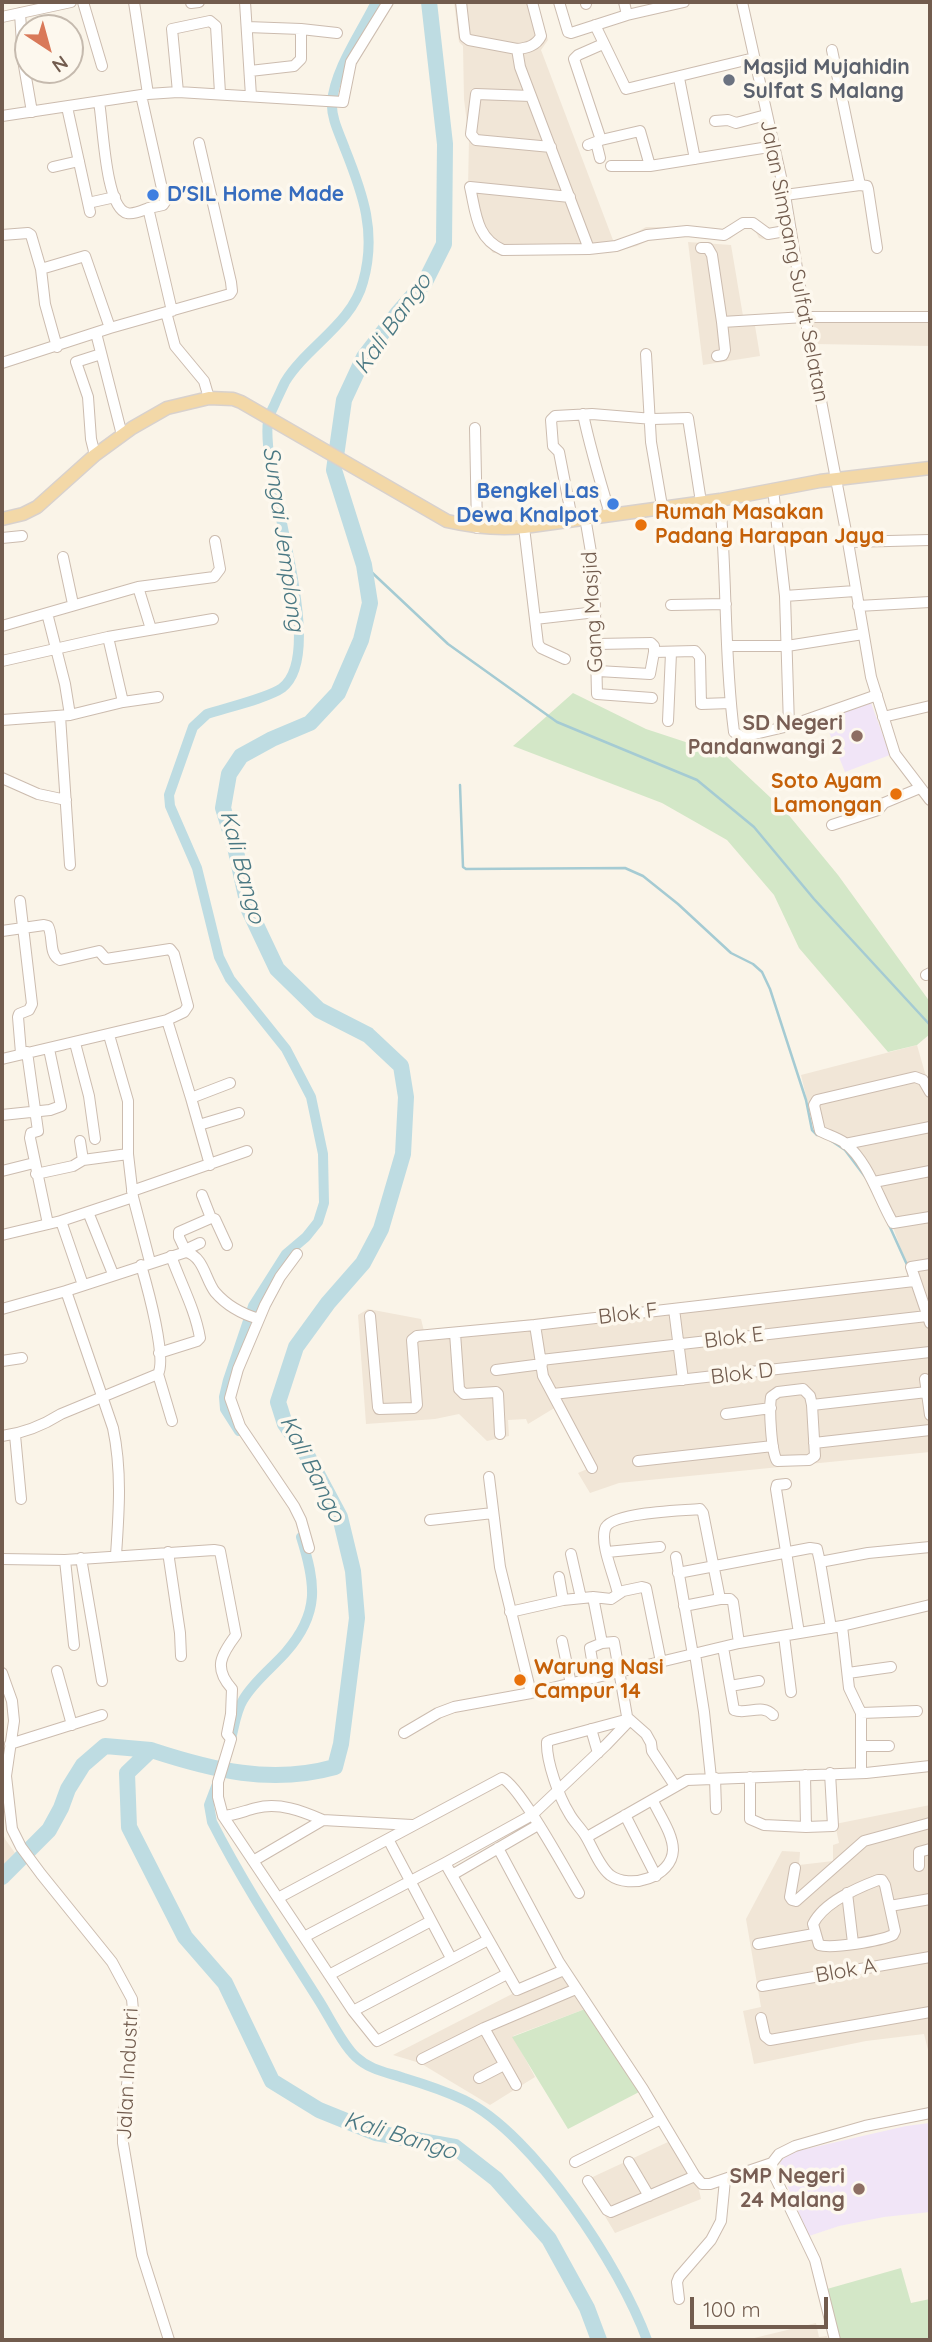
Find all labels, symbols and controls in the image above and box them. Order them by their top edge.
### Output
north arrow [14,14,84,84]
text: N [47,51,73,78]
place label: Masjid Mujahidin Sulfat S Malang [743,55,910,105]
marker: Masjid Mujahidin Sulfat S Malang [721,72,737,88]
street label: Jalan Simpang Sulfat Selatan [754,118,834,404]
place label: D'SIL Home Made [167,182,344,208]
marker: D'SIL Home Made [145,187,161,203]
water label: Kali Bango [348,269,438,379]
water label: Sungai Jemplong [256,445,310,633]
place label: Bengkel Las Dewa Knalpot [456,479,599,529]
marker: Bengkel Las Dewa Knalpot [605,496,621,512]
place label: Rumah Masakan Padang Harapan Jaya [655,500,884,550]
marker: Rumah Masakan Padang Harapan Jaya [633,517,649,533]
street label: Gang Masjid [577,551,609,673]
place label: SD Negeri Pandanwangi 2 [688,711,843,761]
marker: SD Negeri Pandanwangi 2 [849,728,865,744]
place label: Soto Ayam Lamongan [771,769,882,819]
marker: Soto Ayam Lamongan [888,786,904,802]
water label: Kali Bango [214,807,270,927]
street label: Blok F [597,1298,659,1330]
street label: Blok E [703,1322,765,1354]
street label: Blok D [709,1358,775,1390]
water label: Kali Bango [273,1411,351,1527]
place label: Warung Nasi Campur 14 [534,1655,664,1705]
marker: Warung Nasi Campur 14 [512,1672,528,1688]
street label: Blok A [814,1953,878,1989]
street label: Jalan Industri [112,2007,144,2141]
water label: Kali Bango [341,2106,459,2166]
place label: SMP Negeri 24 Malang [730,2164,845,2214]
marker: SMP Negeri 24 Malang [851,2181,867,2197]
scale bar [694,2282,832,2326]
text: 100 m [703,2296,761,2322]

